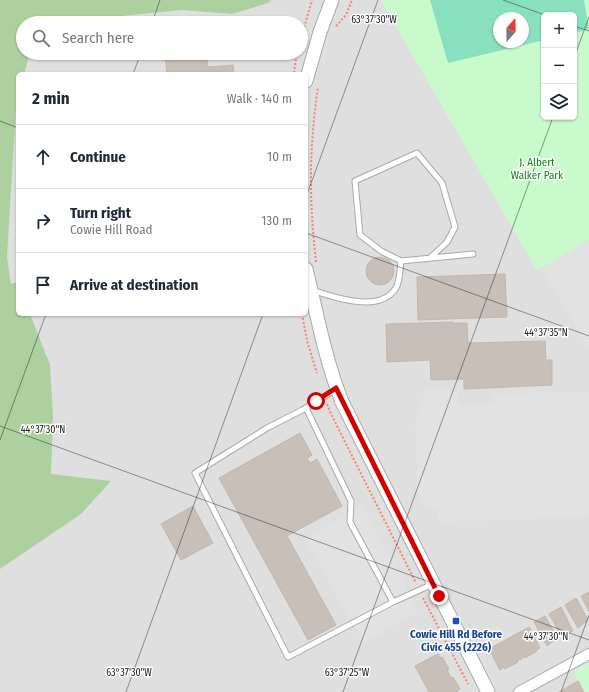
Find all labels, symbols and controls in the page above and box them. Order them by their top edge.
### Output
north arrow [493,12,529,48]
map controls [541,12,577,120]
button: + [541,12,577,48]
text: 63°37'30"W [351,14,397,26]
search box [16,16,308,60]
icon: search [30,27,52,49]
text: Search here [62,29,134,47]
button: − [541,48,577,84]
button: layers [541,84,577,120]
text: 2 min [32,88,70,109]
text: Walk · 140 m [227,91,292,106]
icon: ahead [32,146,54,168]
text: Continue [70,148,126,166]
text: 10 m [267,149,292,164]
park label: J. Albert Walker Park [511,156,564,182]
text: Turn right [70,204,131,222]
icon: right [32,210,54,232]
text: 130 m [261,213,292,228]
text: Cowie Hill Road [70,222,152,237]
icon: arrive [32,274,54,296]
text: Arrive at destination [70,276,198,294]
text: 44°37'35"N [524,327,568,339]
route start [307,392,325,410]
text: 44°37'30"N [21,424,65,436]
route end [430,587,448,605]
marker: Cowie Hill Rd Before Civic 455 (2226) [451,616,461,626]
place label: Cowie Hill Rd Before Civic 455 (2226) [410,628,502,654]
text: 44°37'30"N [524,631,568,643]
text: 63°37'30"W [106,667,152,679]
text: 63°37'25"W [325,667,370,679]

